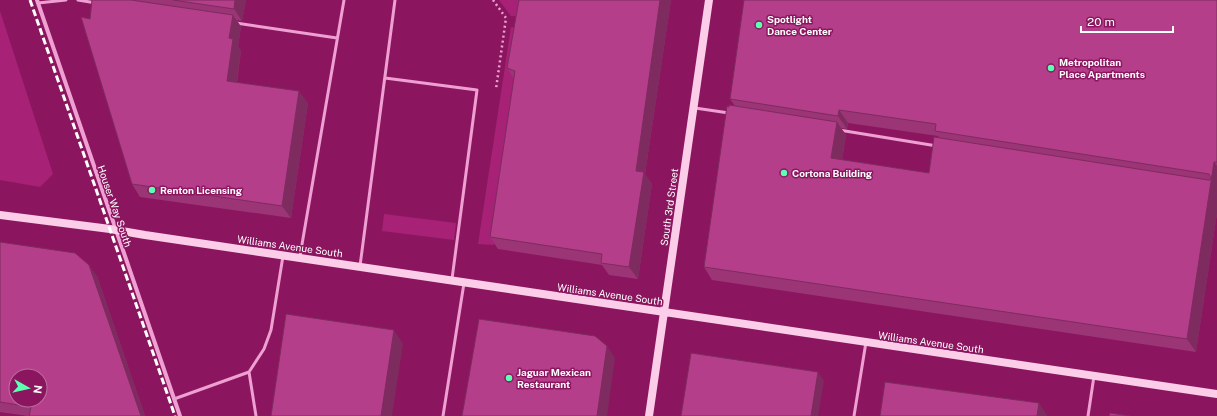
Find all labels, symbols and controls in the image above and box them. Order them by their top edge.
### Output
scale bar [1081,8,1173,34]
place label: Spotlight Dance Center [767,13,832,37]
text: 20 m [1087,15,1115,29]
marker: Spotlight Dance Center [754,20,764,30]
place label: Metropolitan Place Apartments [1059,56,1145,80]
marker: Metropolitan Place Apartments [1046,63,1056,73]
street label: Houser Way South [95,163,135,249]
street label: South 3rd Street [658,167,680,246]
place label: Cortona Building [792,167,873,179]
marker: Cortona Building [779,168,789,178]
place label: Renton Licensing [160,184,243,196]
marker: Renton Licensing [147,185,157,195]
street label: Williams Avenue South [236,233,344,259]
street label: Williams Avenue South [556,281,664,307]
street label: Williams Avenue South [877,329,985,355]
place label: Jaguar Mexican Restaurant [517,366,591,390]
north arrow [8,368,48,408]
marker: Jaguar Mexican Restaurant [504,373,514,383]
text: N [31,384,44,394]

